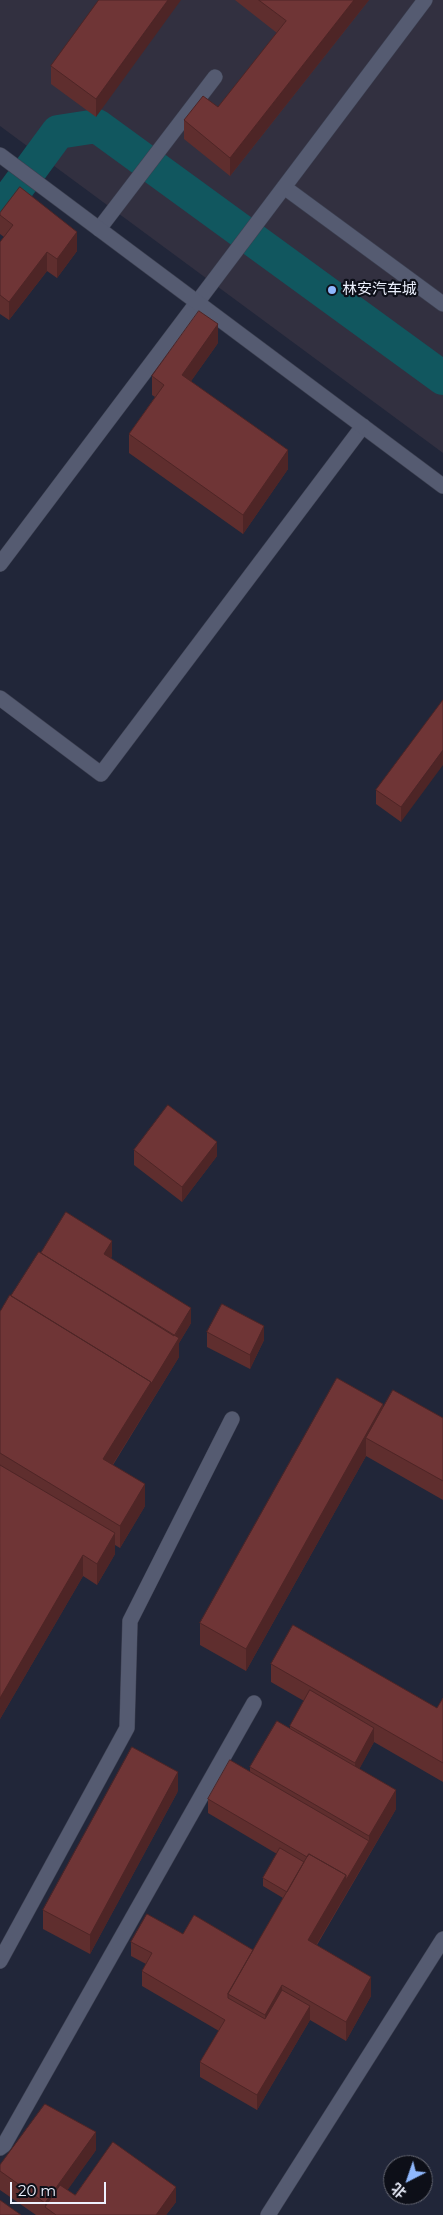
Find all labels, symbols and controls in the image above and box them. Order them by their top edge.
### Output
place label: 林安汽车城 [342,281,417,299]
marker: 林安汽车城 [326,284,338,296]
north arrow [383,2155,433,2205]
scale bar [12,2172,109,2204]
text: 北 [388,2179,410,2202]
text: 20 m [18,2181,56,2200]

